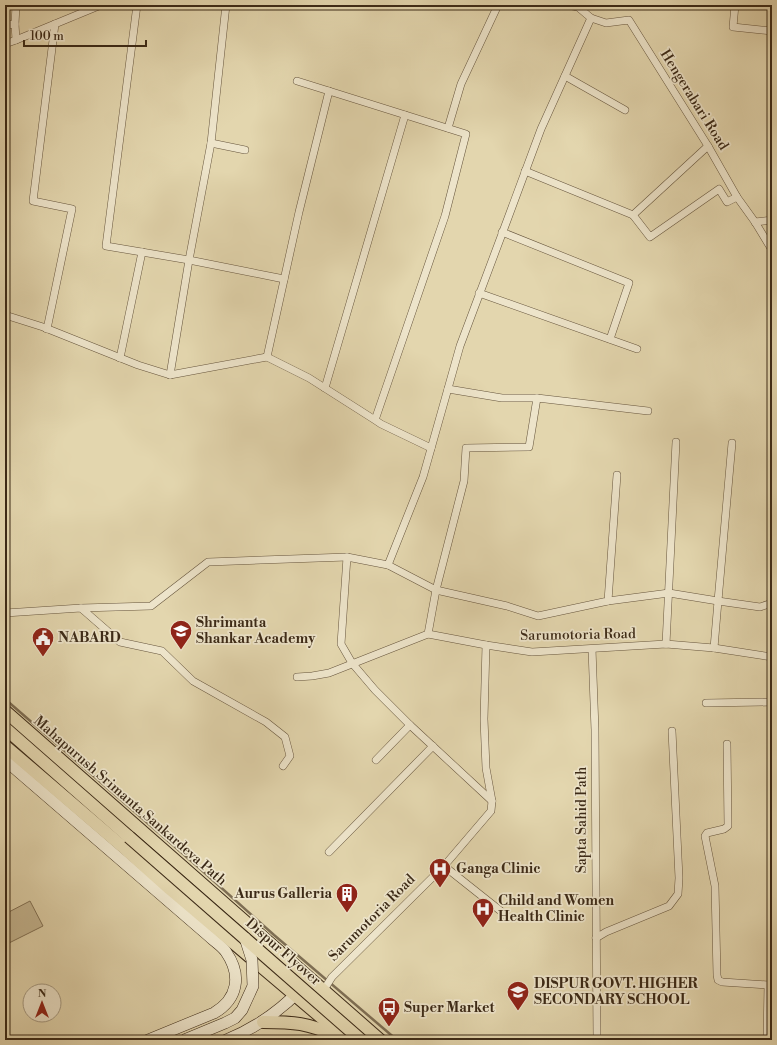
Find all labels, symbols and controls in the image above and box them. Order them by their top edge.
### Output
scale bar [24,22,146,48]
text: 100 m [30,29,64,44]
street label: Hengerabari Road [656,46,732,154]
place label: Shrimanta Shankar Academy [196,614,316,648]
school or university icon: Shrimanta Shankar Academy [168,618,194,651]
public building icon: NABARD [30,625,56,658]
street label: Sarumotoria Road [520,625,636,645]
place label: NABARD [58,629,121,647]
street label: Mahapurush Srimanta Sankardeva Path [30,712,231,890]
street label: Sapta Sahid Path [573,766,591,873]
hospital icon: Ganga Clinic [427,856,453,889]
place label: Ganga Clinic [456,860,541,878]
street label: Sarumotoria Road [325,871,419,965]
building icon: Aurus Galleria [334,881,360,914]
place label: Aurus Galleria [233,885,332,903]
place label: Child and Women Health Clinic [498,892,615,926]
hospital icon: Child and Women Health Clinic [470,896,496,929]
street label: Dispur Flyover [242,914,324,990]
place label: DISPUR GOVT. HIGHER SECONDARY SCHOOL [534,975,699,1009]
school or university icon: DISPUR GOVT. HIGHER SECONDARY SCHOOL [505,979,531,1012]
north arrow [22,983,62,1023]
text: N [38,987,47,1001]
bus stop icon: Super Market [376,995,402,1028]
place label: Super Market [404,999,496,1017]

